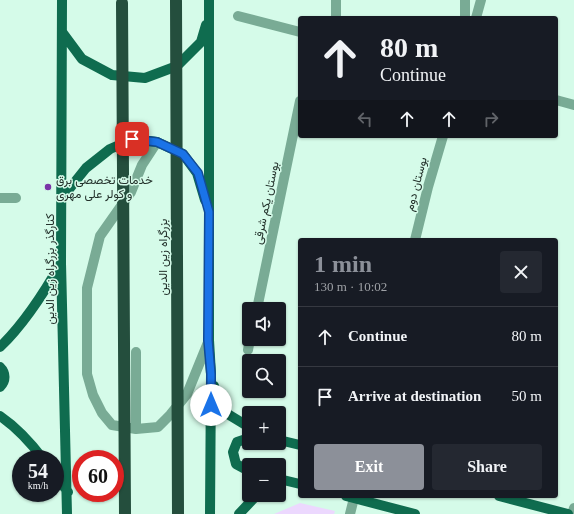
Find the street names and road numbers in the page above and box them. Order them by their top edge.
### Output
street label: بوستان دوم [402,155,431,213]
street label: بوستان یکم شرقی [250,160,283,246]
street label: کنارگذر بزرگراه زین الدین [43,213,58,325]
street label: بزرگراه زین الدین [156,219,171,295]

